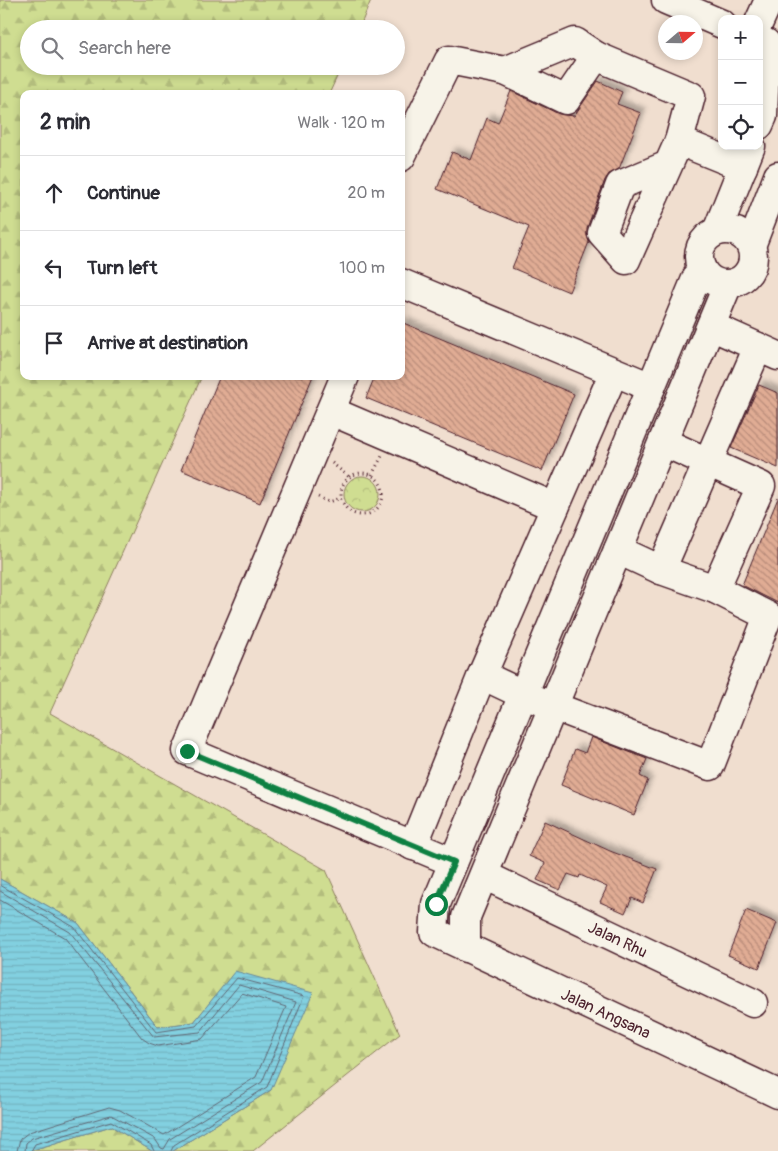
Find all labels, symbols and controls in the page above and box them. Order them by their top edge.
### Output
north arrow [658,15,703,60]
map controls [718,15,763,150]
button: + [718,15,763,60]
search box [20,20,405,75]
icon: search [38,34,66,62]
text: Search here [78,36,171,60]
button: − [718,60,763,105]
button: locate [718,105,763,150]
text: 2 min [40,109,90,136]
text: Walk · 120 m [297,113,385,133]
icon: ahead [40,179,68,207]
text: Continue [87,181,160,205]
text: 20 m [347,183,385,203]
icon: left [40,254,68,282]
text: Turn left [87,256,157,280]
text: 100 m [339,258,385,278]
icon: arrive [40,329,68,357]
text: Arrive at destination [87,331,248,355]
route end [176,740,199,763]
route start [425,893,448,916]
street label: Jalan Rhu [585,917,650,962]
street label: Jalan Angsana [558,984,654,1043]

